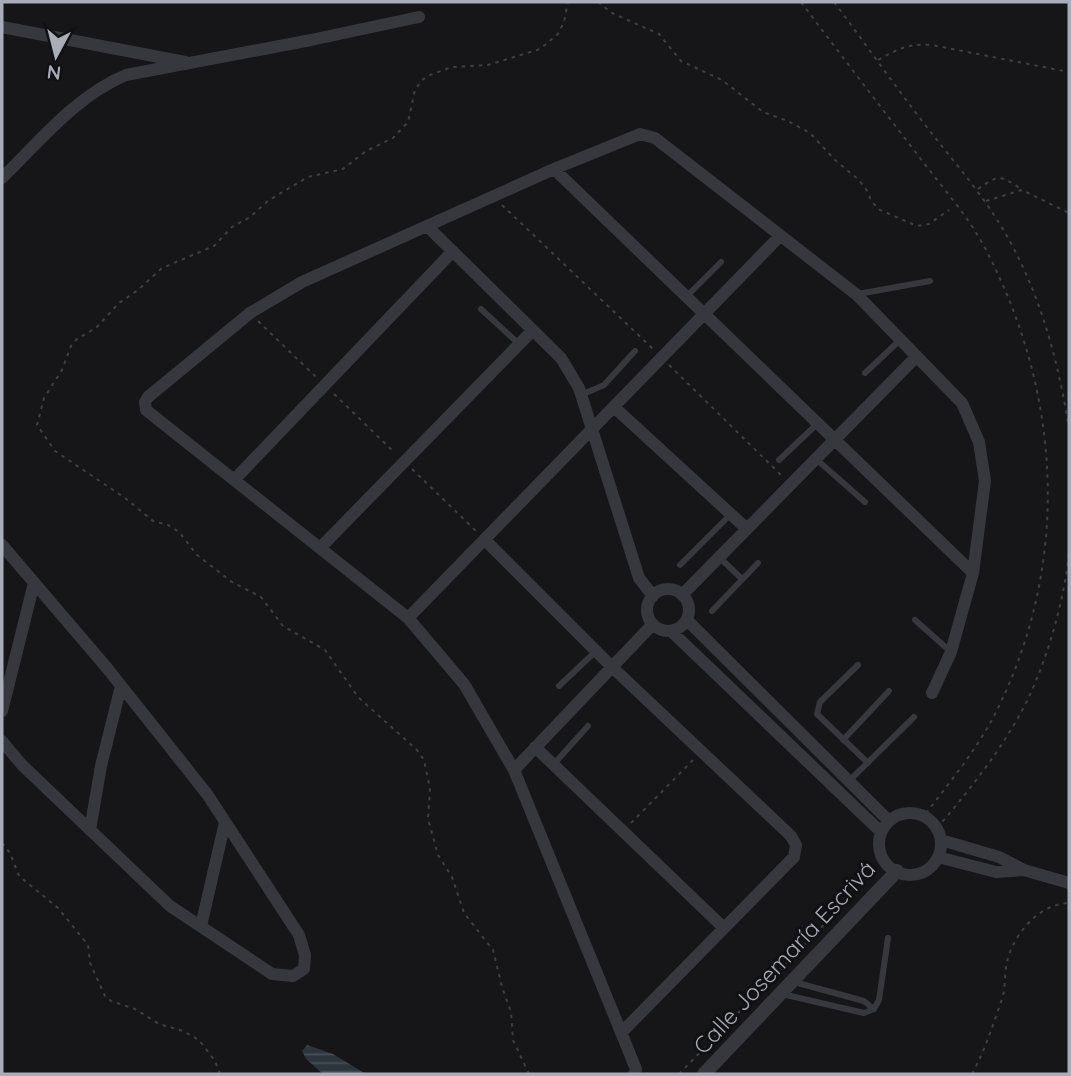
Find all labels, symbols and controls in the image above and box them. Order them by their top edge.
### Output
north arrow [21,21,91,91]
text: N [46,60,62,86]
street label: Calle Josemaría Escrivá [687,854,881,1060]

